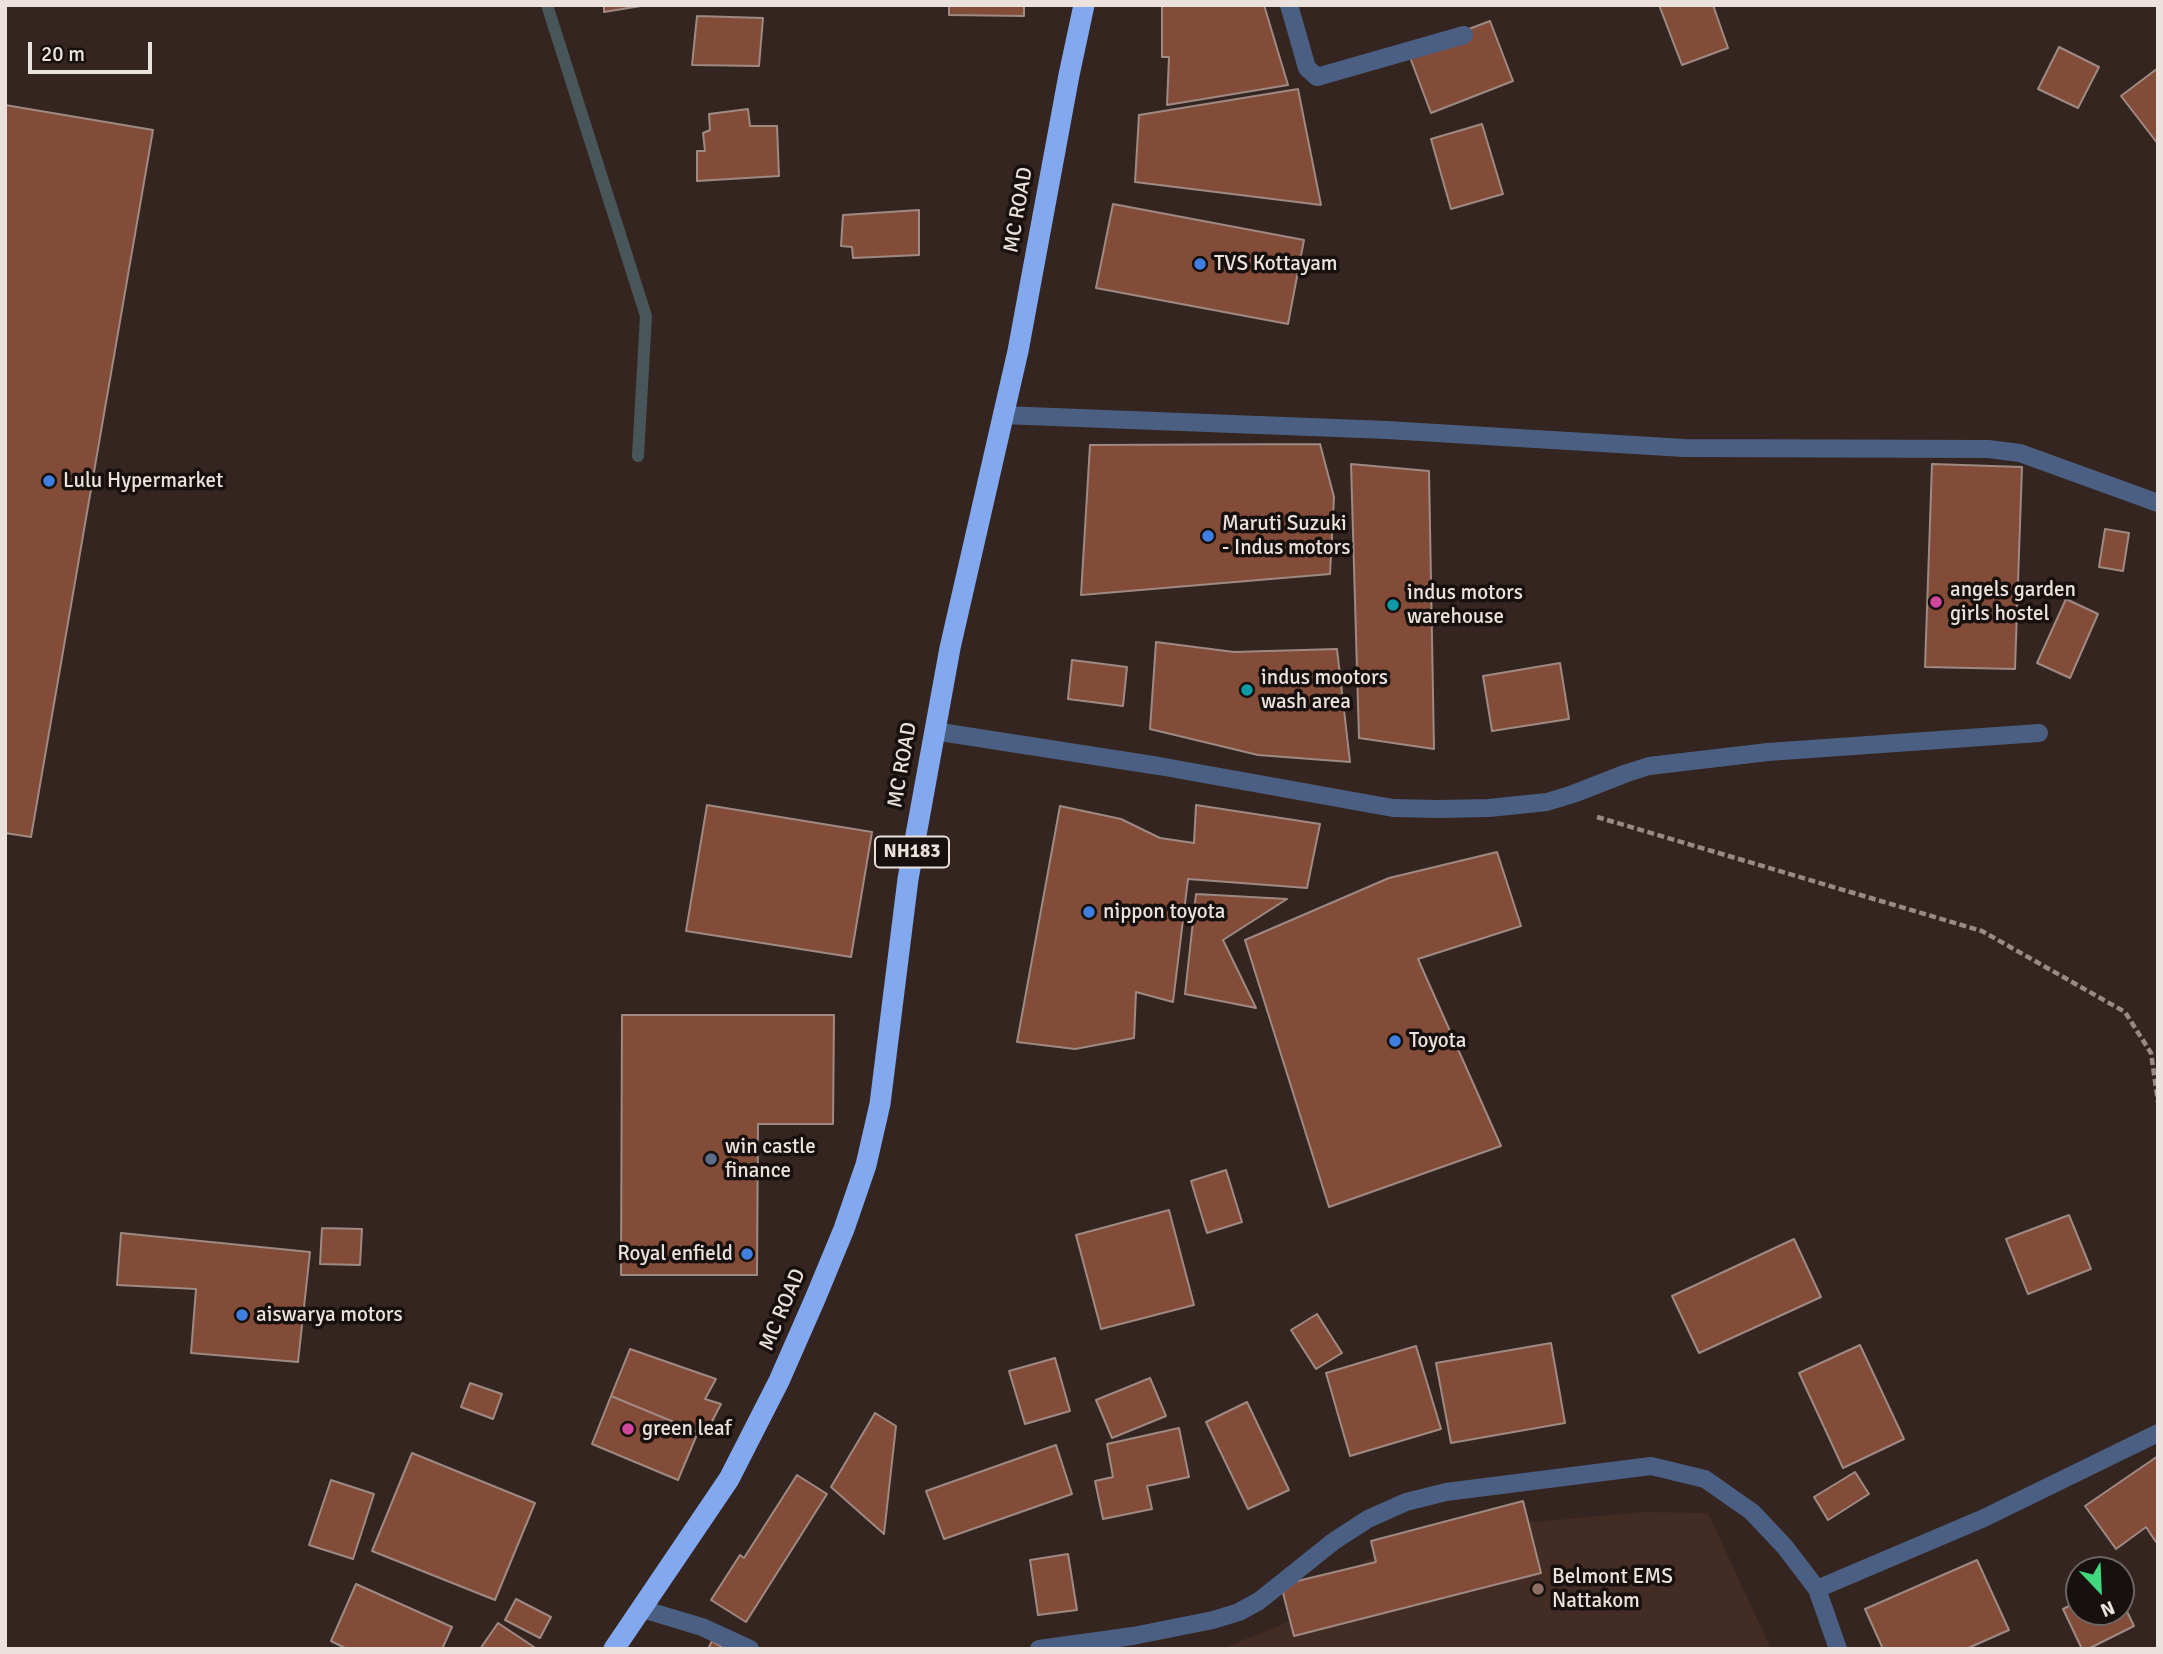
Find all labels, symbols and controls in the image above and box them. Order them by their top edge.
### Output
scale bar [32,28,156,72]
text: 20 m [41,41,85,67]
street label: MC ROAD [999,165,1039,255]
place label: TVS Kottayam [1214,251,1338,277]
marker: TVS Kottayam [1192,256,1208,272]
place label: Lulu Hypermarket [63,468,223,494]
marker: Lulu Hypermarket [41,473,57,489]
place label: Maruti Suzuki - Indus motors [1222,511,1350,561]
marker: Maruti Suzuki - Indus motors [1200,528,1216,544]
place label: angels garden girls hostel [1950,577,2076,627]
place label: indus motors warehouse [1407,580,1523,630]
marker: angels garden girls hostel [1928,594,1944,610]
marker: indus motors warehouse [1385,597,1401,613]
place label: indus mootors wash area [1261,665,1388,715]
marker: indus mootors wash area [1239,682,1255,698]
street label: MC ROAD [883,720,923,810]
road number: NH183 [875,836,949,867]
place label: nippon toyota [1103,899,1225,925]
marker: nippon toyota [1081,904,1097,920]
place label: Toyota [1409,1028,1466,1054]
marker: Toyota [1387,1033,1403,1049]
place label: win castle finance [725,1134,816,1184]
marker: win castle finance [703,1151,719,1167]
place label: Royal enfield [617,1241,733,1267]
marker: Royal enfield [739,1246,755,1262]
street label: MC ROAD [754,1265,812,1355]
place label: aiswarya motors [256,1302,403,1328]
marker: aiswarya motors [234,1307,250,1323]
place label: green leaf [642,1416,732,1442]
marker: green leaf [620,1421,636,1437]
north arrow [2065,1556,2135,1626]
place label: Belmont EMS Nattakom [1552,1564,1673,1614]
marker: Belmont EMS Nattakom [1530,1581,1546,1597]
text: N [2097,1595,2118,1622]

